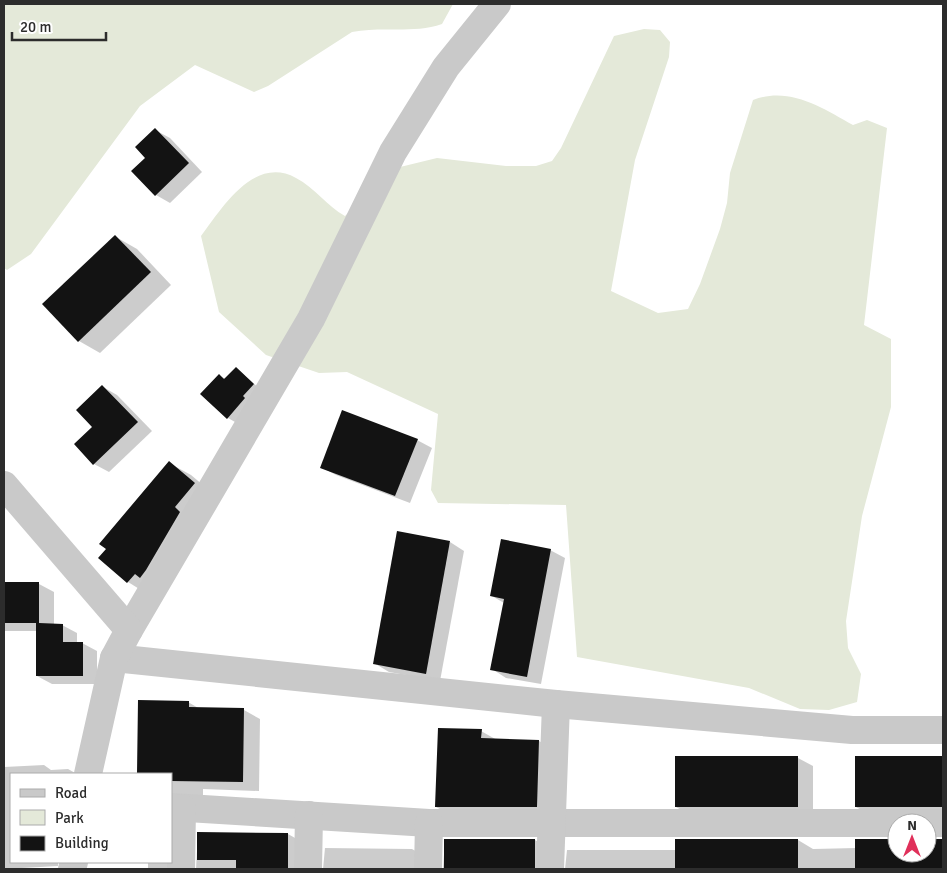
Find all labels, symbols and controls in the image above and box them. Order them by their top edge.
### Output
scale bar [12,10,106,42]
text: 20 m [20,18,51,36]
legend [10,773,172,863]
text: Road [55,784,87,802]
text: Park [55,809,84,827]
north arrow [887,813,937,863]
text: N [907,817,917,834]
text: Building [55,834,109,852]

